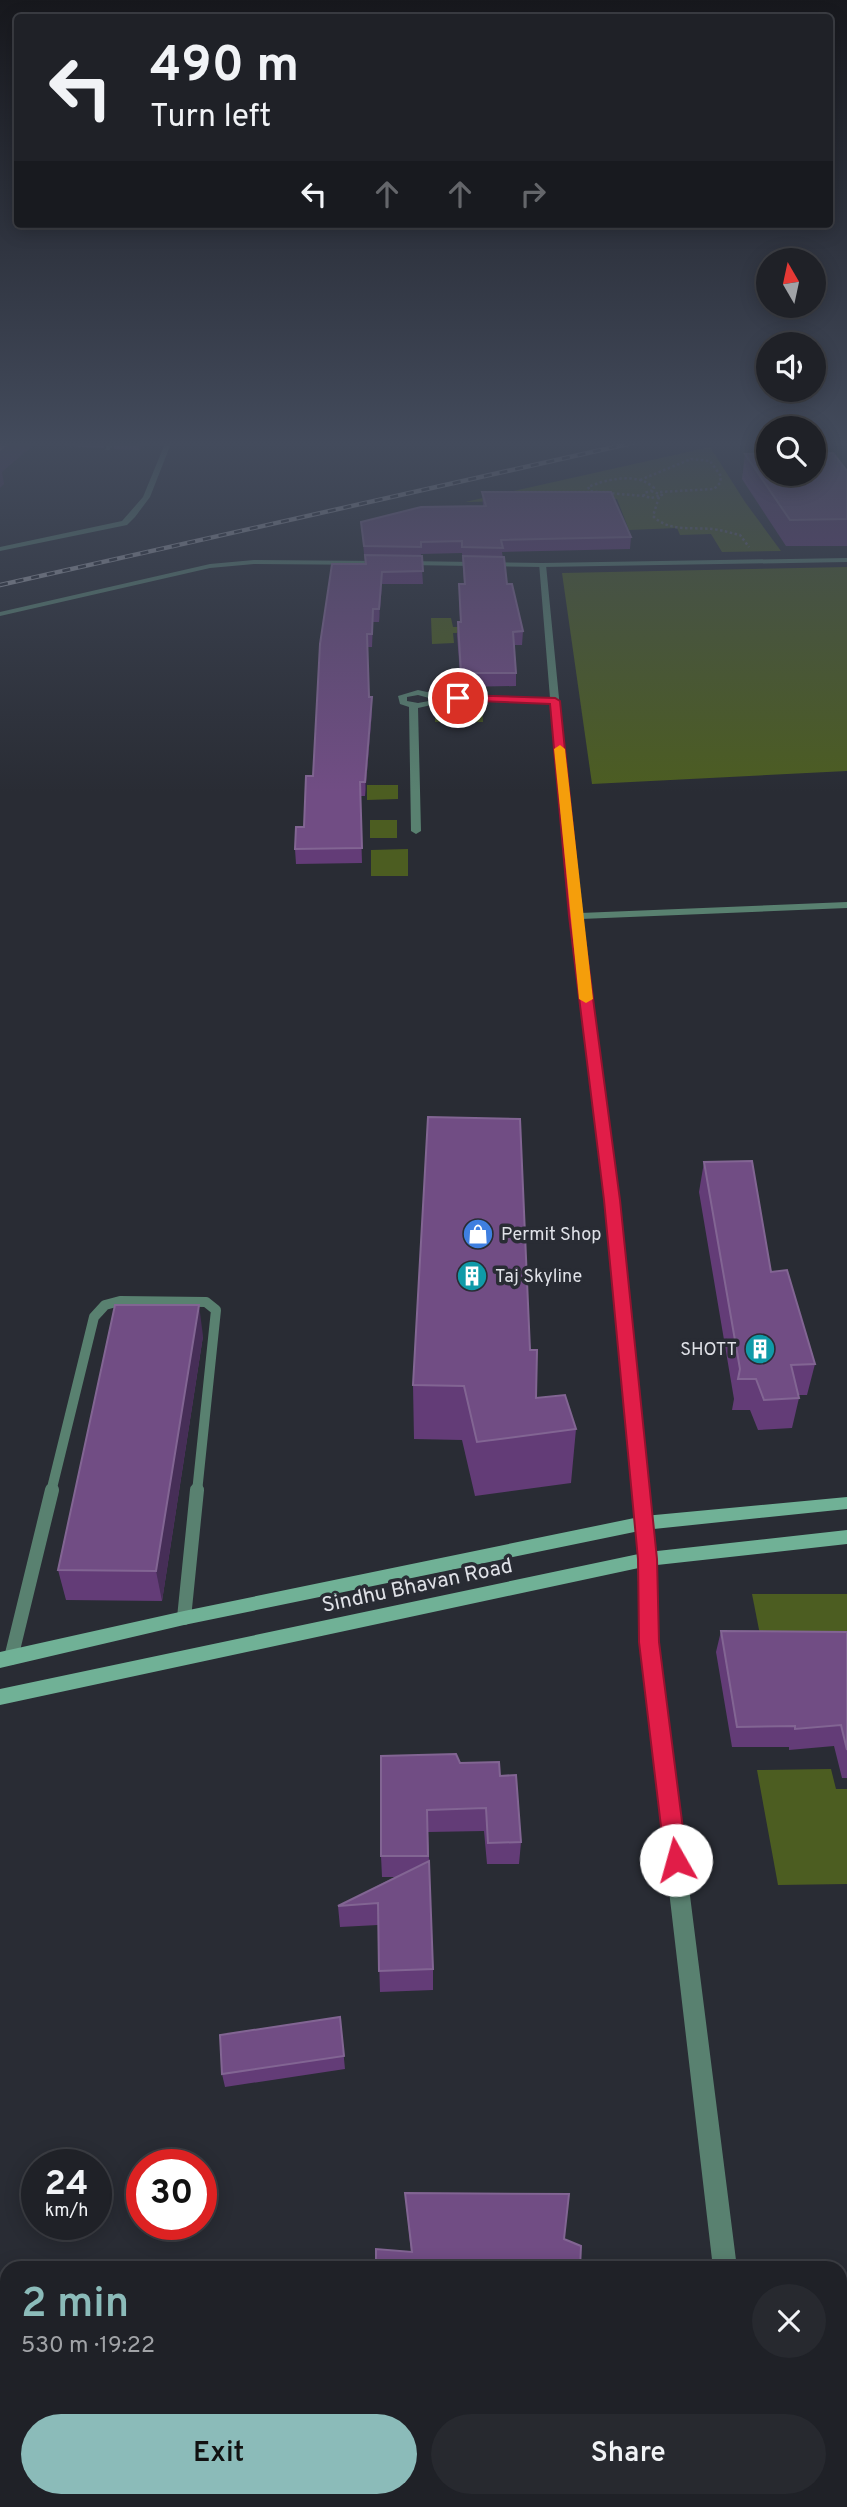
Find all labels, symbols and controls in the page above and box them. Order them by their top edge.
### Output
text: 490 m [150,37,299,99]
icon: left [35,42,126,133]
text: Turn left [150,98,271,138]
icon: left [295,175,333,213]
icon: ahead [368,175,406,213]
icon: ahead [441,175,479,213]
icon: right [514,175,552,213]
north arrow [756,248,826,318]
map controls [756,248,826,486]
button: sound [756,332,826,402]
button: search [756,416,826,486]
pin [428,668,488,728]
icon: arrive [439,679,477,717]
shop icon: Permit Shop [461,1217,495,1251]
place label: Permit Shop [501,1224,601,1247]
building icon: Taj Skyline [455,1259,489,1293]
place label: Taj Skyline [495,1266,582,1289]
building icon: SHOTT [743,1332,777,1366]
place label: SHOTT [680,1339,737,1362]
street label: Sindhu Bhavan Road [320,1553,515,1620]
position arrow [639,1823,713,1897]
speed limit sign: 30 [126,2149,217,2240]
text: 24 [45,2163,88,2207]
text: km/h [45,2200,88,2223]
text: 2 min [21,2279,129,2332]
button: close [752,2284,826,2358]
text: 530 m · 19:22 [21,2332,155,2361]
button: Exit [21,2414,417,2494]
button: Share [431,2414,826,2494]

